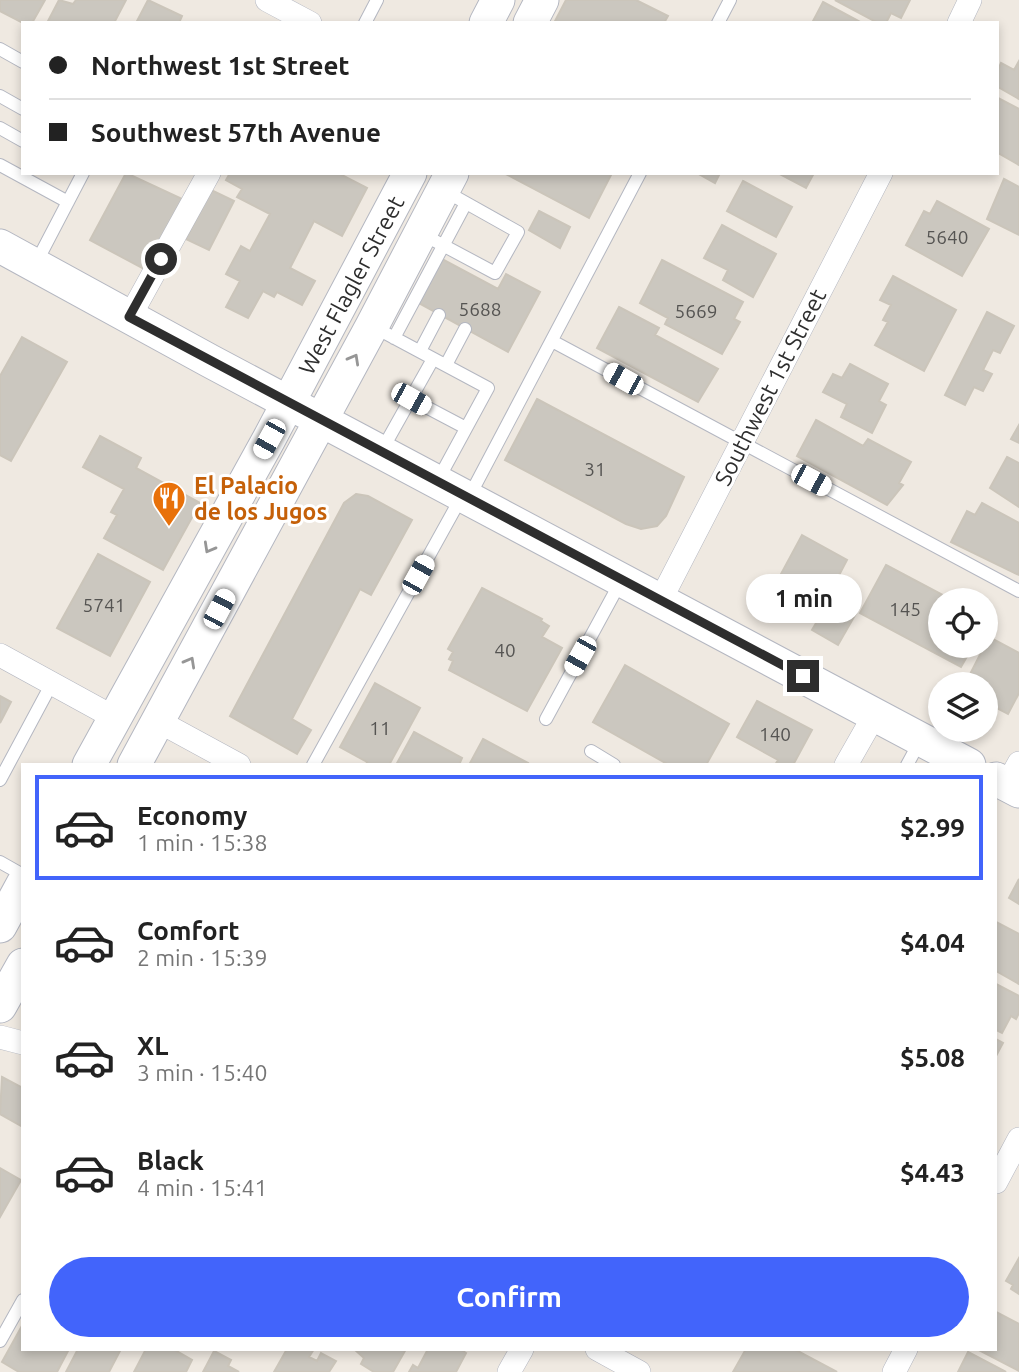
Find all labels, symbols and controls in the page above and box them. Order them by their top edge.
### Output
text: Northwest 1st Street [91,51,350,80]
text: Southwest 57th Avenue [91,118,381,147]
street label: West Flagler Street [293,192,409,378]
house number: 5640 [926,226,968,248]
route start [145,243,177,275]
street label: Southwest 1st Street [710,285,830,489]
house number: 5688 [459,298,501,320]
house number: 5669 [675,300,717,322]
one-way arrow [346,354,359,366]
car [600,360,647,398]
car [388,380,435,418]
car [250,416,289,462]
house number: 31 [584,458,606,480]
car [788,461,835,499]
place label: El Palacio de los Jugos [194,473,327,524]
restaurant icon: El Palacio de los Jugos [150,479,188,528]
one-way arrow [204,540,217,553]
car [399,552,438,598]
callout: 1 min [745,574,861,624]
car [200,586,239,632]
text: 1 min [775,586,833,611]
map controls [928,588,998,742]
button: locate [928,588,998,658]
house number: 5741 [83,594,125,616]
house number: 145 [889,598,921,620]
car [561,633,600,679]
house number: 40 [494,639,516,661]
one-way arrow [182,656,196,669]
route end [787,660,819,692]
button: layers [928,672,998,742]
house number: 11 [369,717,391,739]
house number: 140 [759,723,791,745]
icon: car [53,796,116,859]
text: Economy [137,801,247,830]
text: $2.99 [900,813,965,842]
text: 1 min · 15:38 [137,830,268,855]
icon: car [53,911,116,974]
text: Comfort [137,916,240,945]
text: $4.04 [900,928,965,957]
text: 2 min · 15:39 [137,945,268,970]
icon: car [53,1026,116,1089]
text: XL [137,1031,168,1060]
text: $5.08 [900,1043,965,1072]
text: 3 min · 15:40 [137,1060,268,1085]
icon: car [53,1141,116,1204]
text: Black [137,1146,204,1175]
text: $4.43 [900,1158,965,1187]
text: 4 min · 15:41 [137,1175,268,1200]
button: Confirm [49,1257,969,1337]

